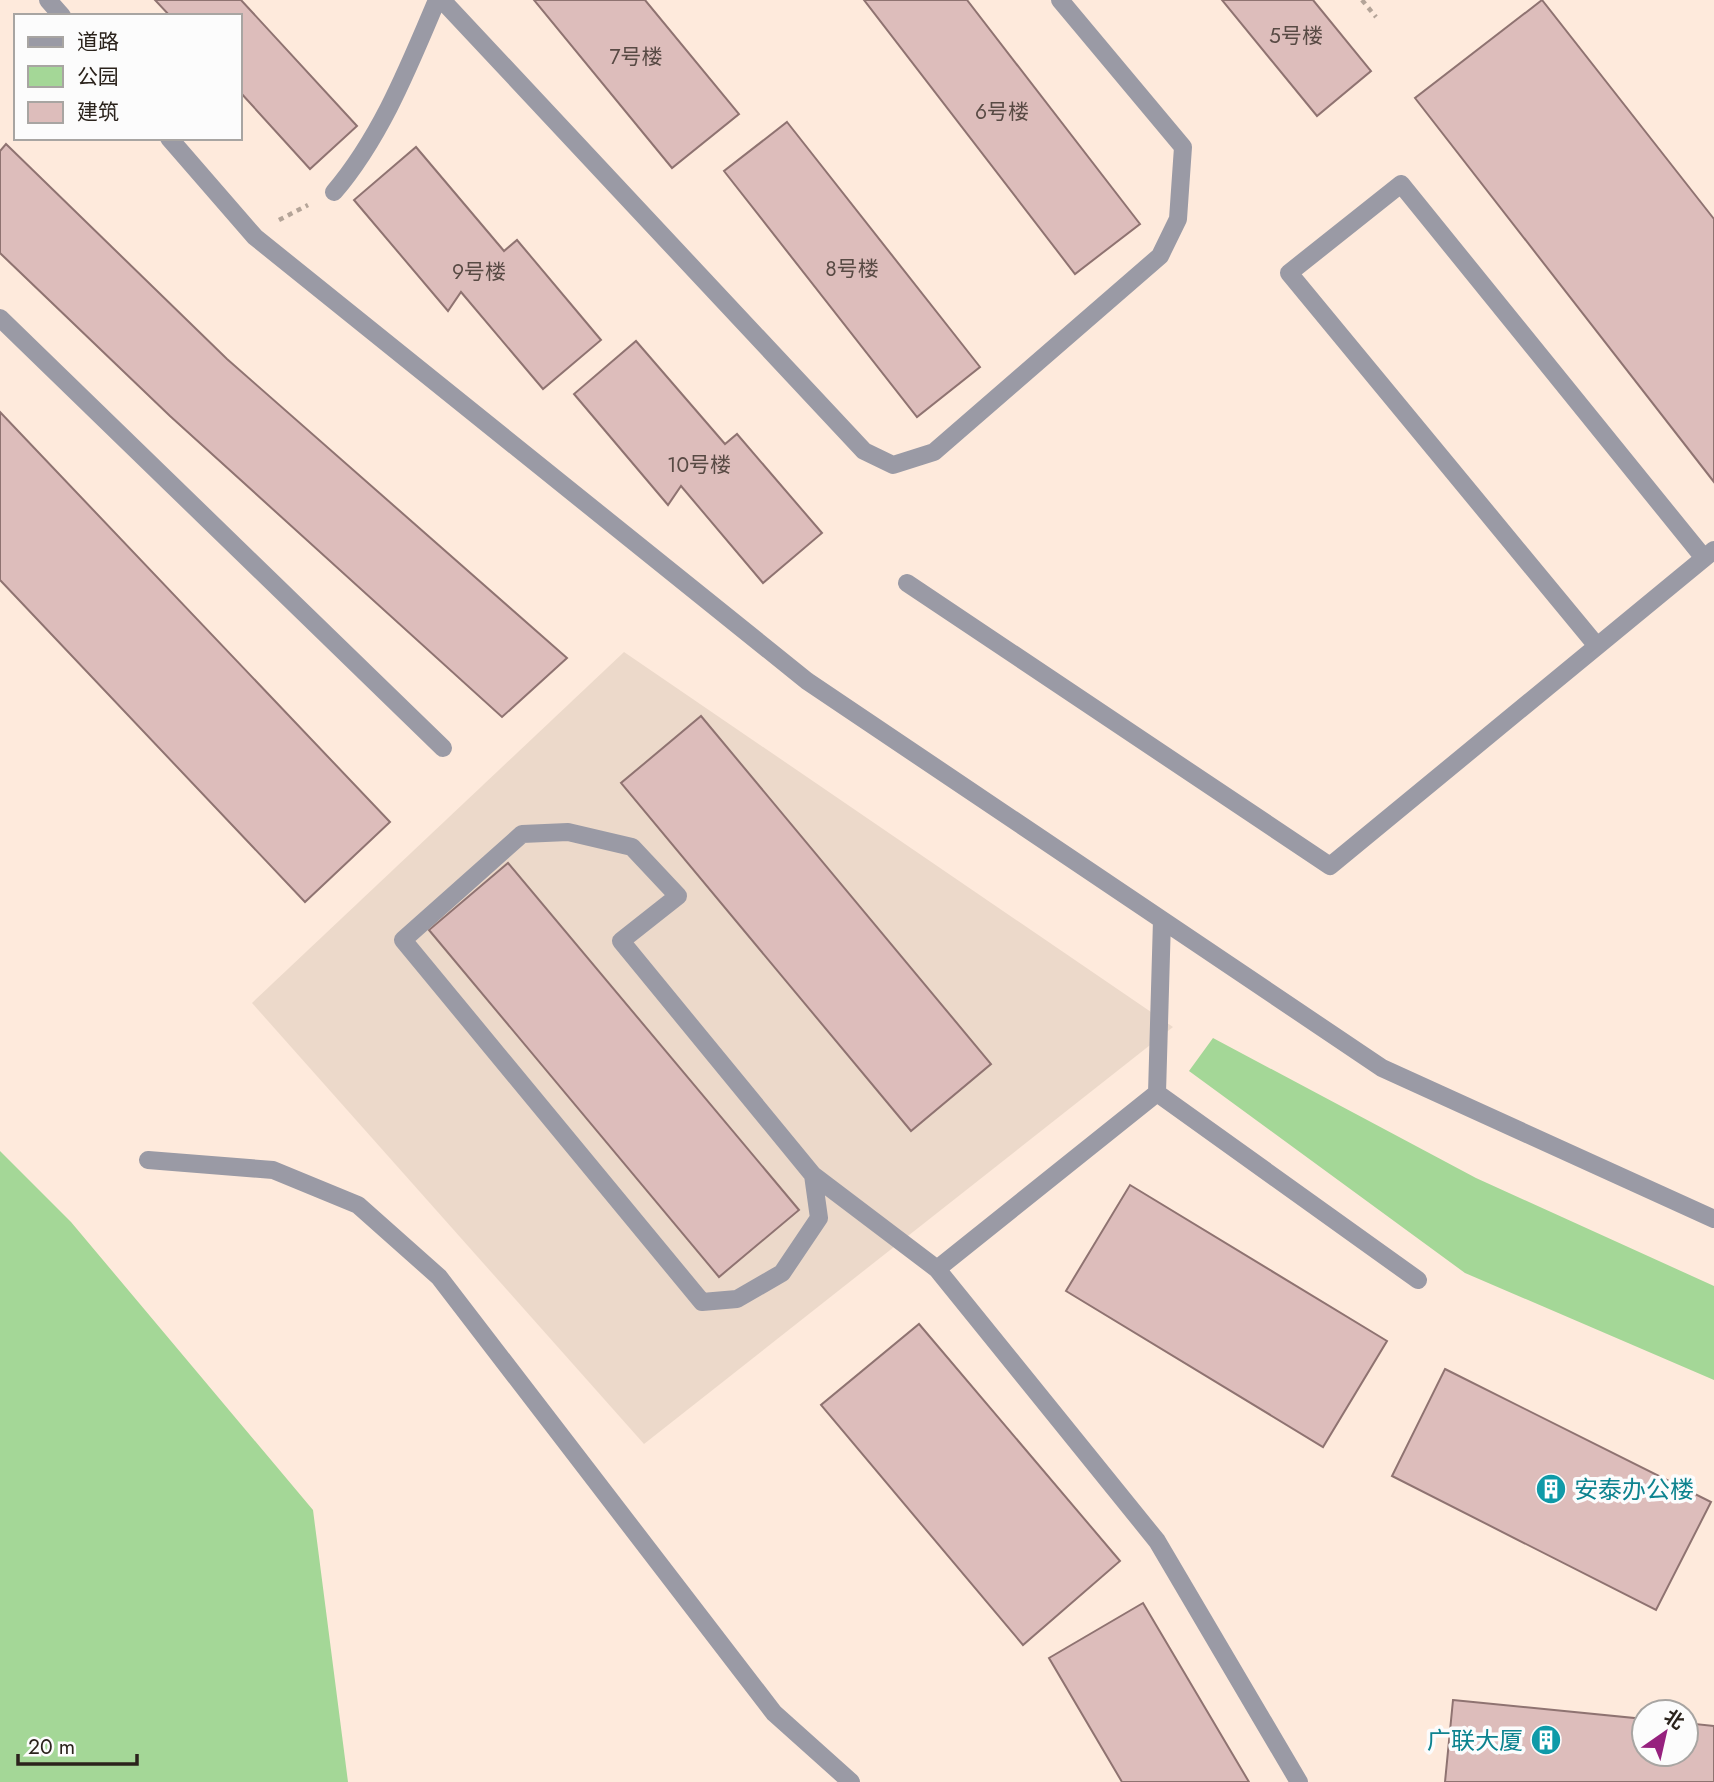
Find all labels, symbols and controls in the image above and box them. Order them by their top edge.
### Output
legend [14,14,242,140]
house number: 5号楼 [1269,21,1323,51]
text: 道路 [77,27,119,57]
house number: 7号楼 [609,42,663,72]
text: 公园 [77,62,119,92]
text: 建筑 [77,97,119,127]
house number: 6号楼 [975,97,1029,127]
house number: 8号楼 [825,254,879,284]
house number: 9号楼 [452,257,506,287]
house number: 10号楼 [667,450,731,480]
building icon: 安泰办公楼 [1534,1472,1568,1506]
place label: 安泰办公楼 [1574,1472,1694,1507]
north arrow [1630,1698,1700,1768]
text: 北 [1659,1703,1690,1736]
scale bar [18,1722,136,1766]
place label: 广联大厦 [1427,1723,1523,1758]
building icon: 广联大厦 [1529,1723,1563,1757]
text: 20 m [28,1732,75,1762]

